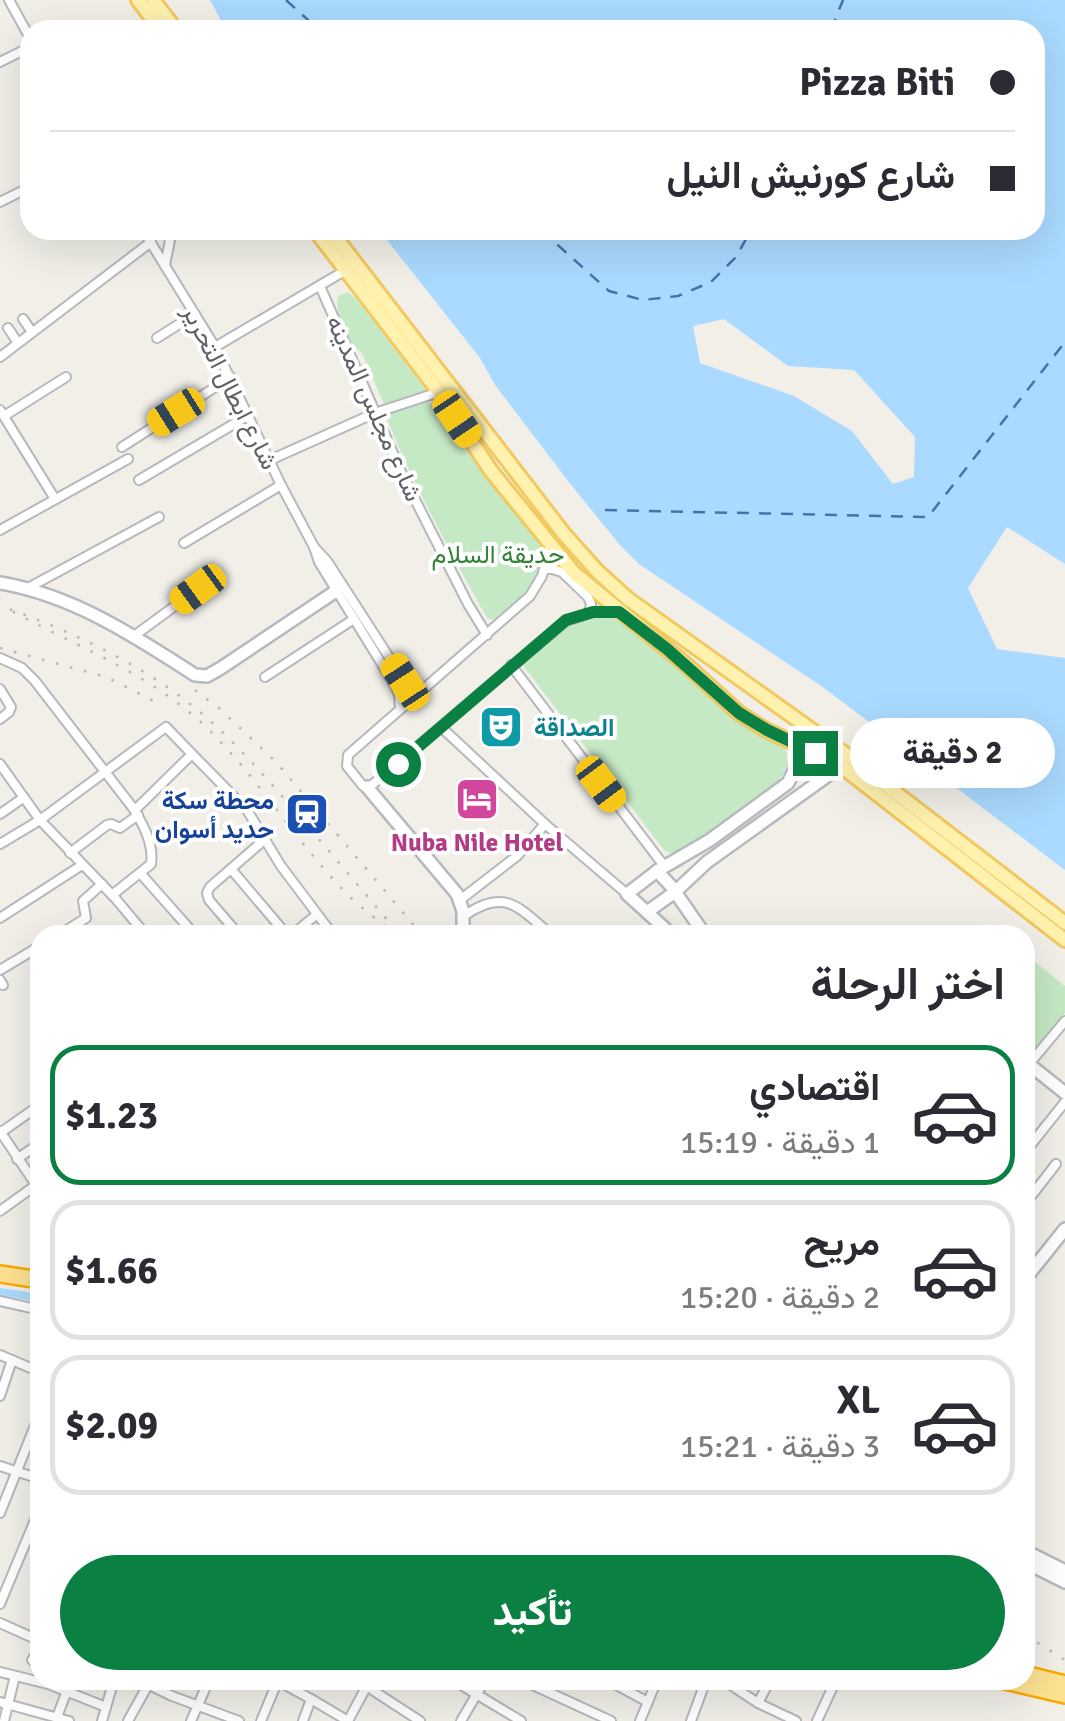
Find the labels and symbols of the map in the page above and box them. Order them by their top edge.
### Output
street label: شارع ابطال التحرير [174,299,285,475]
street label: شارع مجلس المدينه [319,310,429,506]
car [143,383,209,441]
car [428,386,486,452]
park label: حديقة السلام [432,539,564,571]
car [165,559,231,619]
car [376,649,434,715]
theatre icon: الصداقة [478,704,524,750]
place label: الصداقة [534,712,615,743]
callout: 2 دقيقة [850,718,1055,788]
route end [793,731,838,776]
route start [376,742,421,787]
car [571,751,631,817]
hotel icon: Nuba Nile Hotel [454,776,500,822]
place label: محطة سكة حديد أسوان [155,785,274,845]
station icon: محطة سكة حديد أسوان [284,791,330,837]
place label: Nuba Nile Hotel [391,827,564,858]

